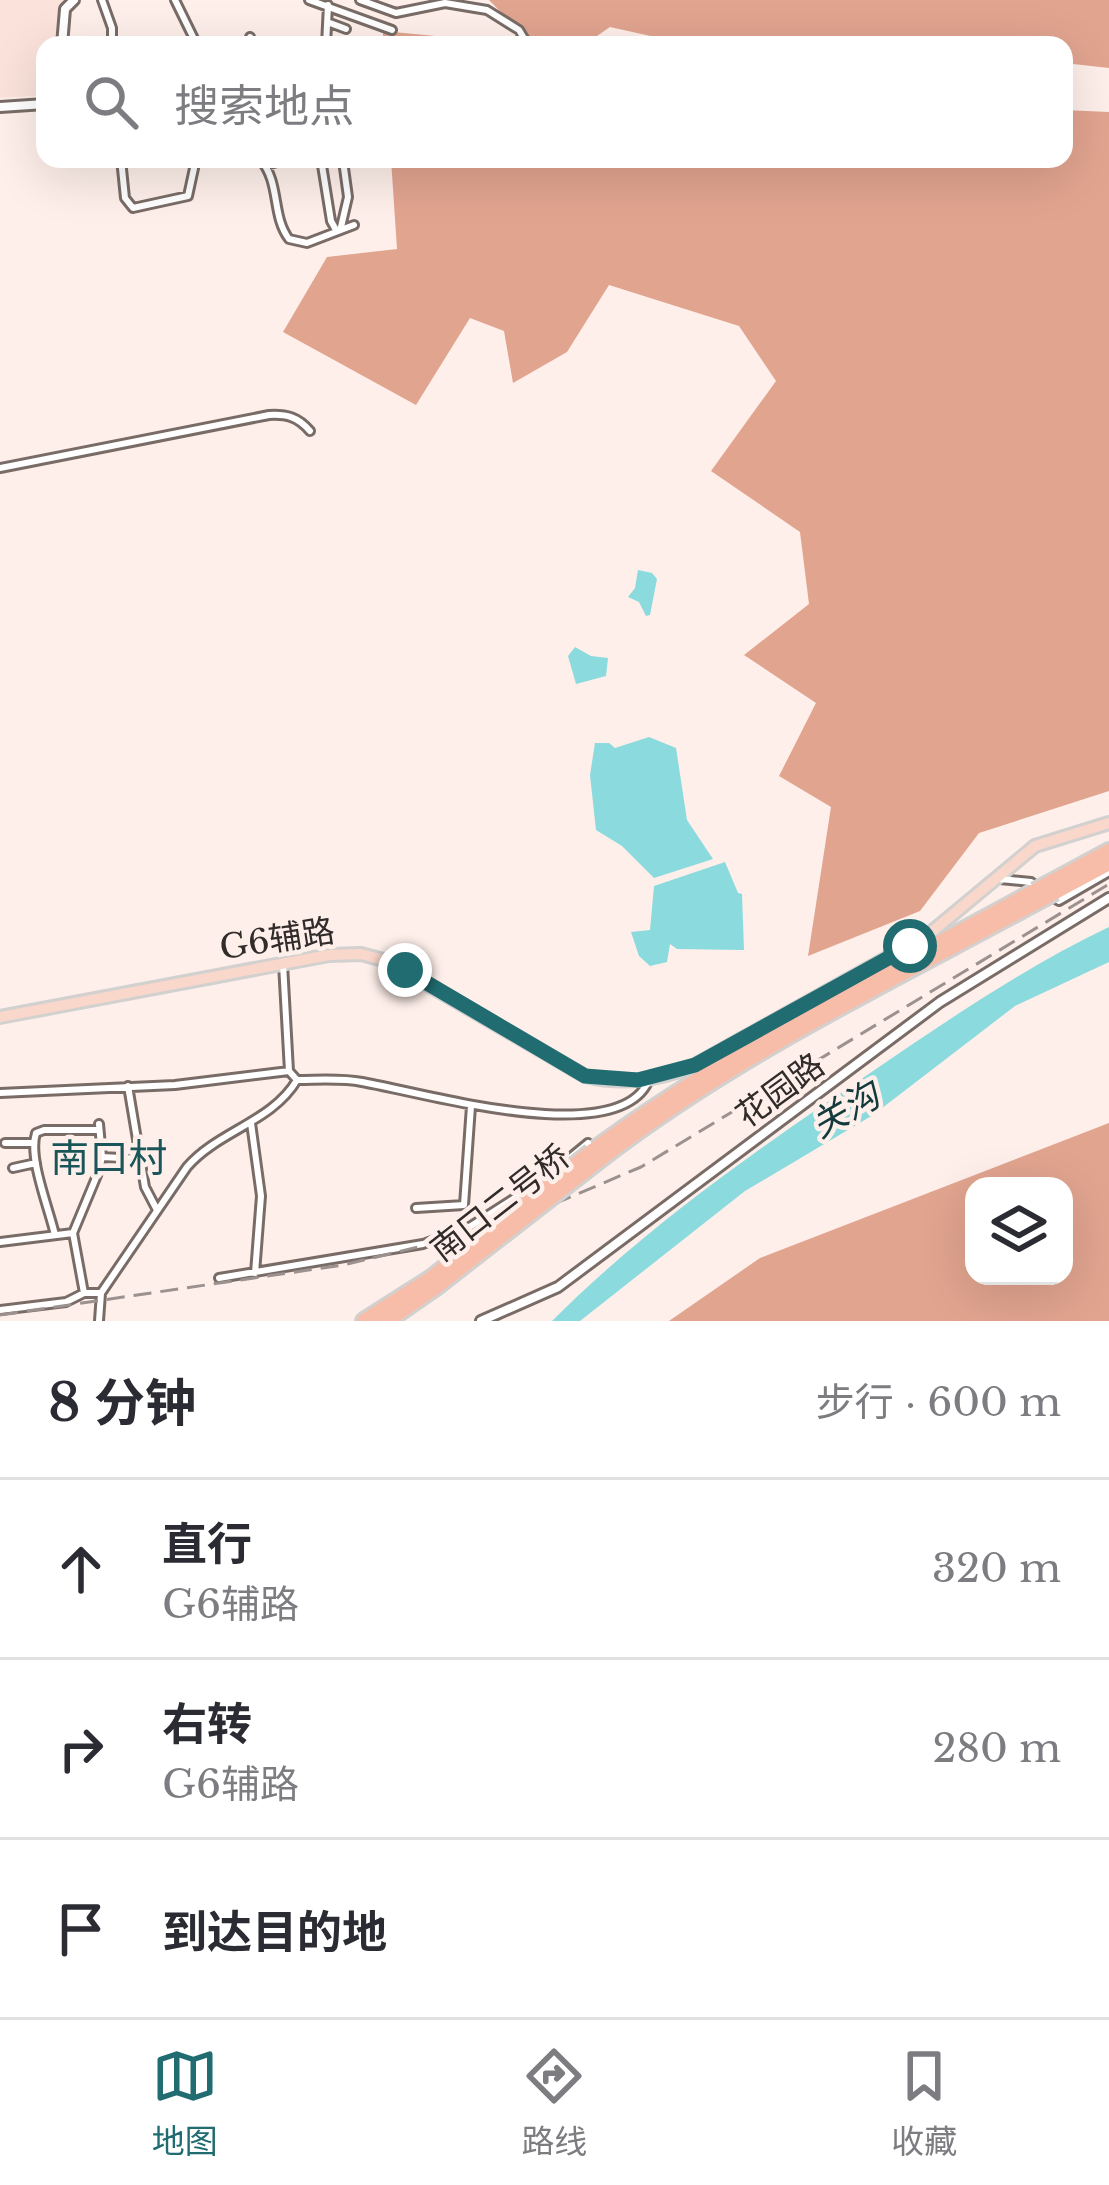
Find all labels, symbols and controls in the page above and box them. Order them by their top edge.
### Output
search box [36,36,1073,168]
icon: search [78,69,144,135]
text: 搜索地点 [174,78,354,134]
street label: G6辅路 [217,910,337,968]
route start [883,919,937,973]
route end [378,943,432,997]
street label: 花园路 [728,1044,832,1136]
water label: 关沟 [803,1071,891,1147]
district label: 南口村 [50,1134,168,1183]
street label: 南口二号桥 [422,1136,578,1270]
map controls [965,1177,1073,1285]
button: layers [965,1177,1073,1285]
text: 8 分钟 [48,1372,196,1435]
text: 步行 · 600 m [816,1378,1061,1427]
text: 直行 [162,1516,252,1572]
icon: ahead [48,1536,114,1602]
text: 320 m [932,1544,1061,1593]
text: G6辅路 [162,1580,299,1629]
text: 右转 [162,1696,252,1752]
icon: right [48,1716,114,1782]
text: 280 m [932,1724,1061,1773]
text: G6辅路 [162,1760,299,1809]
icon: arrive [48,1896,114,1962]
text: 到达目的地 [162,1904,387,1960]
tab: 地图 [152,2043,218,2163]
tab: 路线 [521,2043,587,2163]
tab: 收藏 [891,2043,957,2163]

